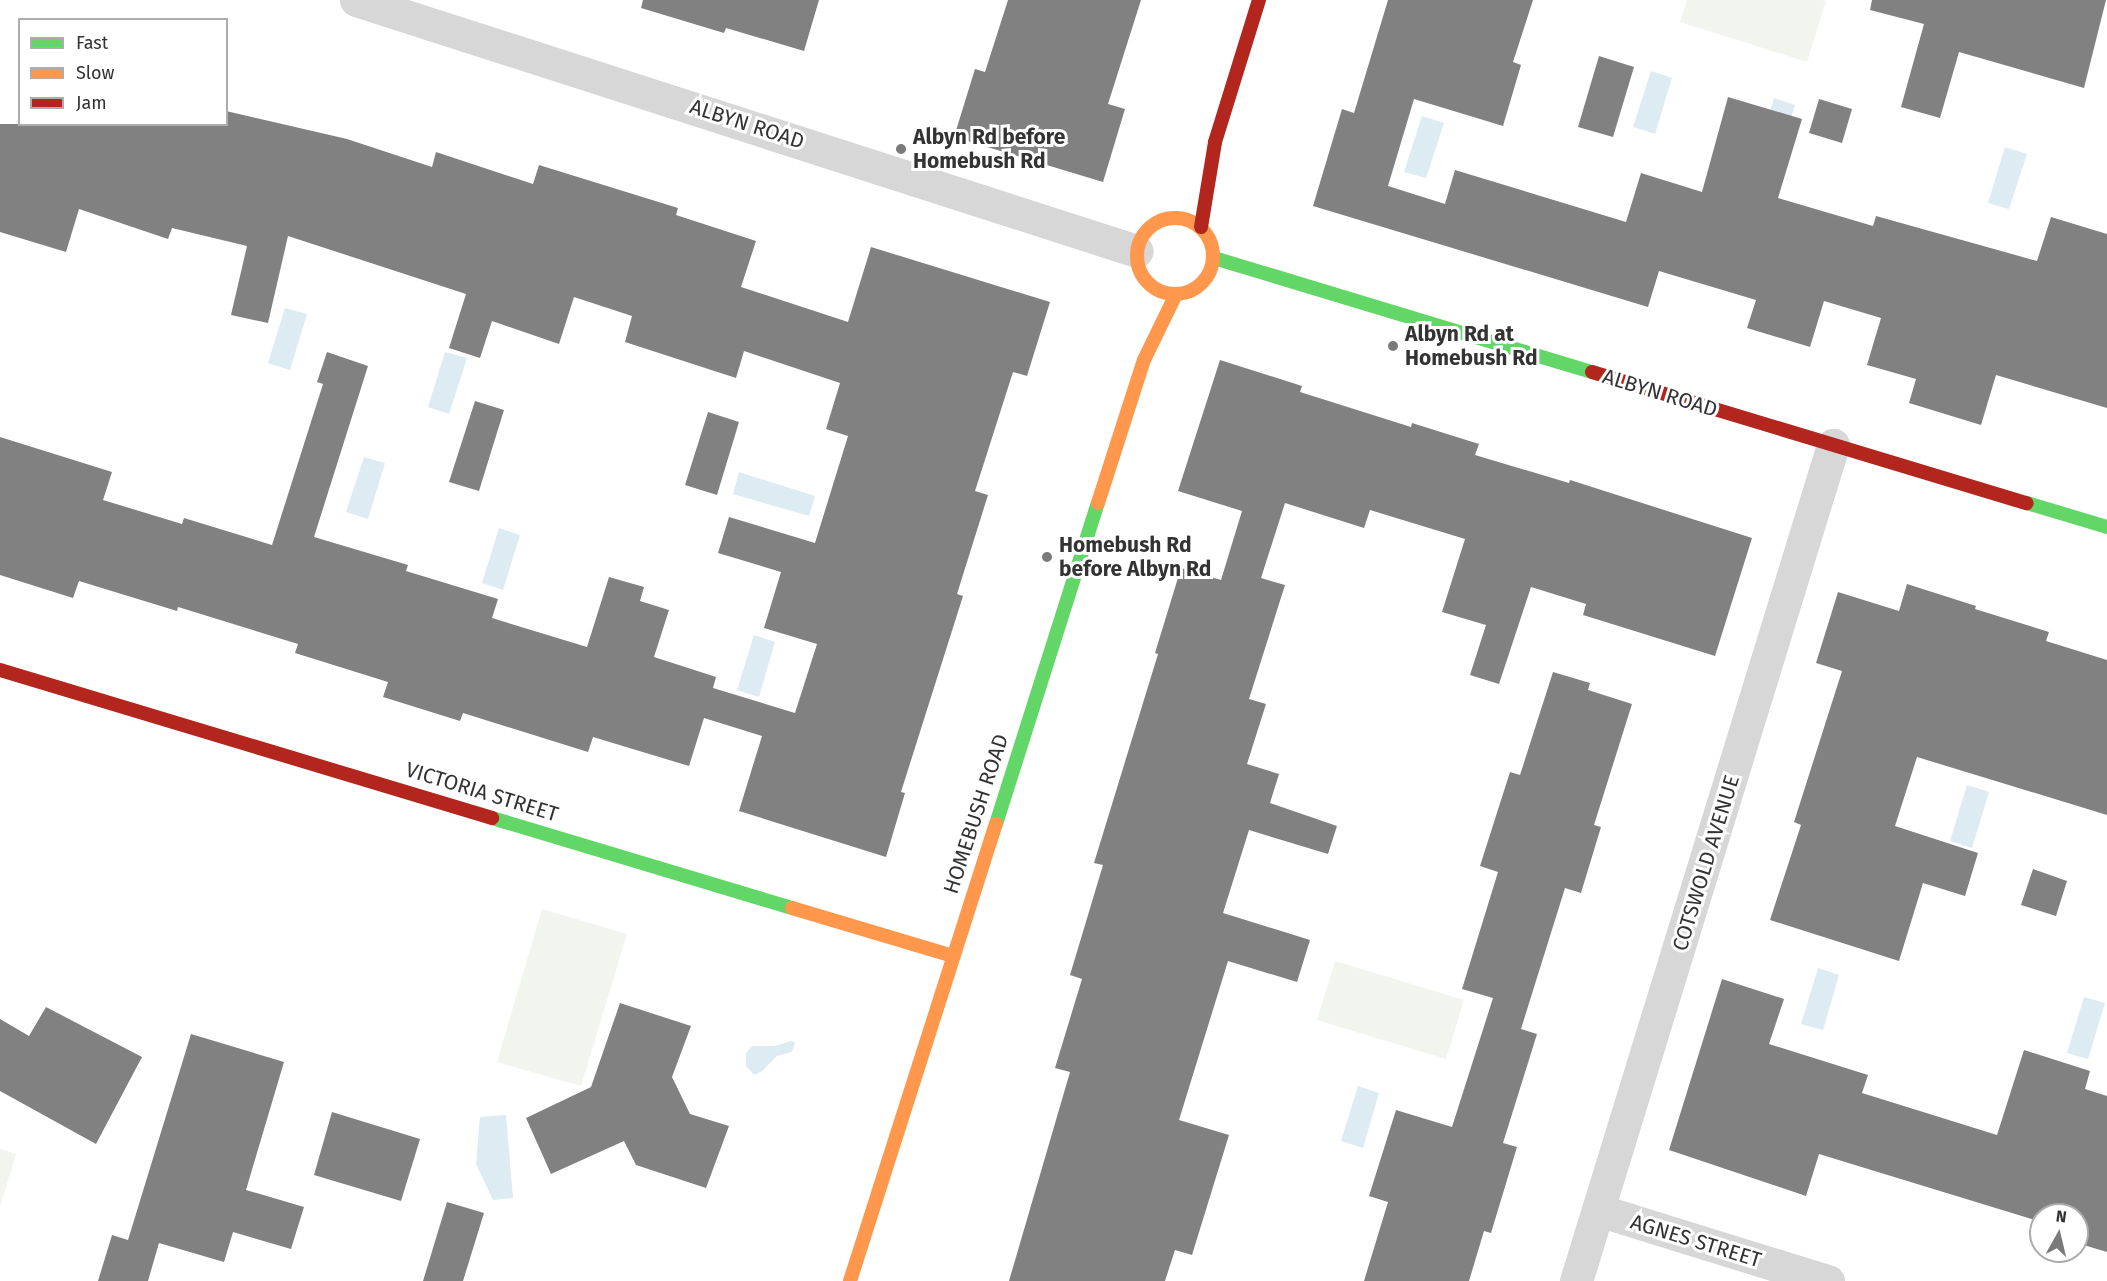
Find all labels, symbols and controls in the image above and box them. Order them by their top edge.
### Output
legend [18,18,228,126]
text: Fast [76,32,108,54]
text: Slow [76,62,114,84]
text: Jam [76,92,107,114]
street label: ALBYN ROAD [687,94,807,154]
place label: Albyn Rd before Homebush Rd [913,124,1065,174]
marker: Albyn Rd before Homebush Rd [894,142,908,156]
place label: Albyn Rd at Homebush Rd [1405,321,1538,371]
marker: Albyn Rd at Homebush Rd [1386,339,1400,353]
street label: ALBYN ROAD [1600,364,1720,422]
place label: Homebush Rd before Albyn Rd [1059,532,1211,582]
marker: Homebush Rd before Albyn Rd [1040,550,1054,564]
street label: HOMEBUSH ROAD [938,731,1014,897]
street label: VICTORIA STREET [403,757,561,827]
street label: COTSWOLD AVENUE [1667,772,1745,954]
north arrow [2029,1203,2089,1263]
text: N [2055,1207,2068,1227]
street label: AGNES STREET [1628,1209,1764,1273]

